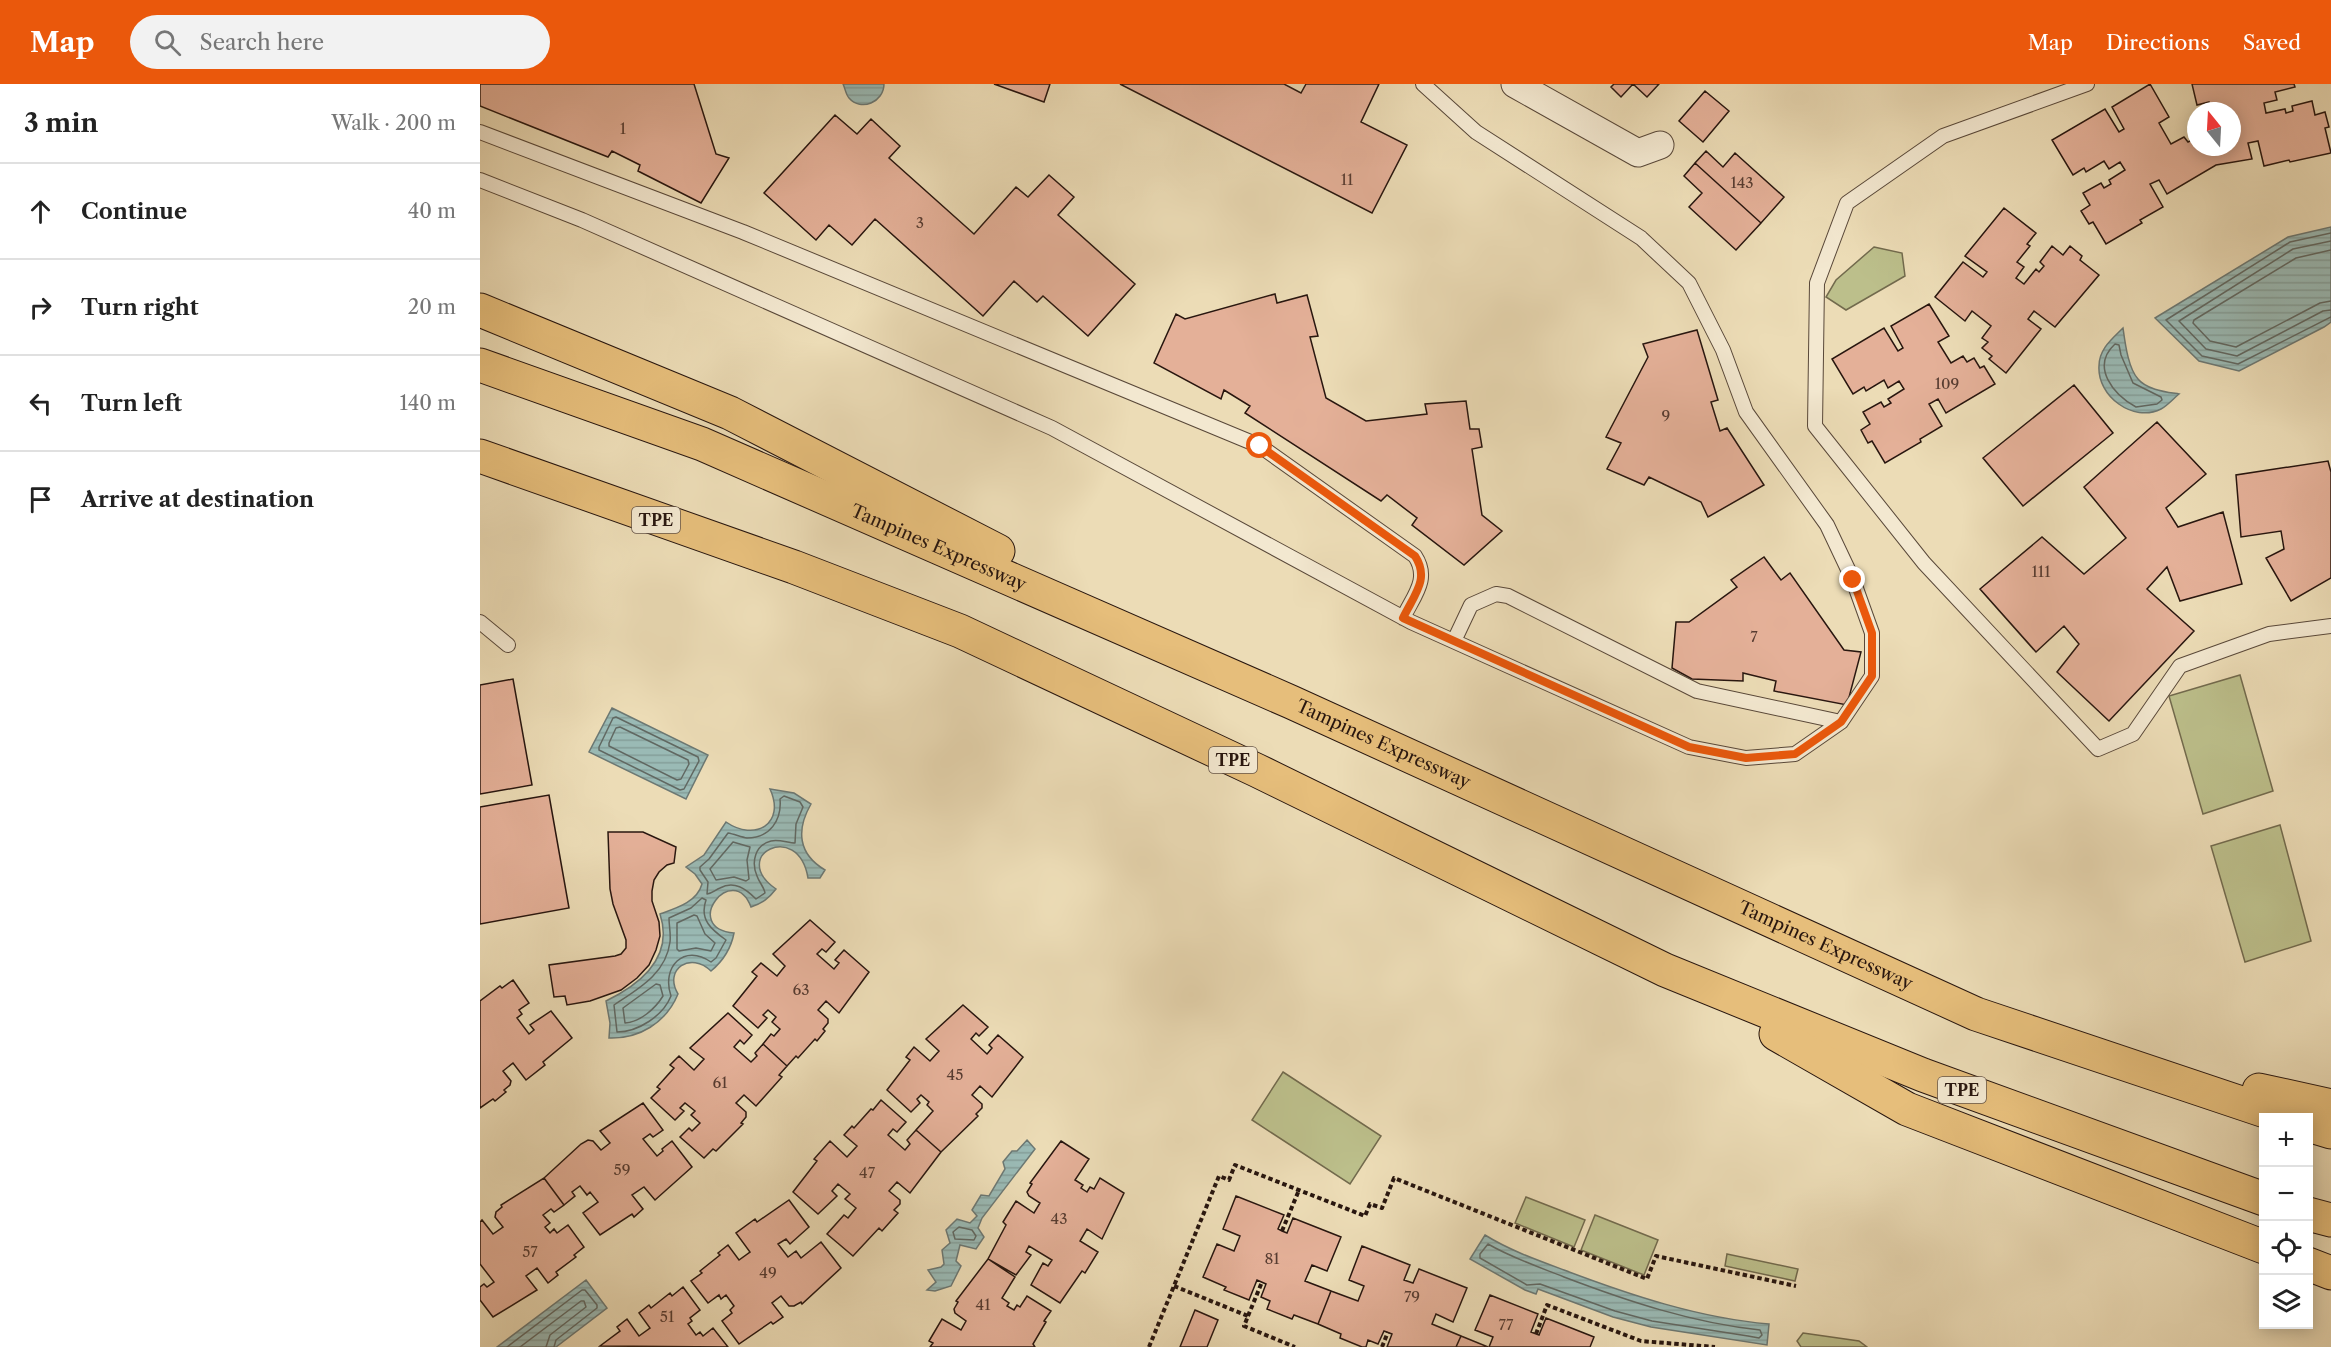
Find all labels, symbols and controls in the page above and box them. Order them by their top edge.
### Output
search box [130,15,550,69]
text: Map [30,25,94,59]
icon: search [151,26,184,59]
text: Search here [199,29,324,56]
text: Map [2028,30,2073,55]
text: Directions [2106,30,2210,55]
text: Saved [2243,30,2301,55]
north arrow [2187,102,2241,156]
text: 3 min [24,107,98,139]
text: Walk · 200 m [331,111,456,135]
house number: 1 [620,119,627,138]
house number: 11 [1341,170,1354,189]
house number: 143 [1730,173,1754,192]
icon: ahead [24,195,57,228]
text: Continue [81,198,187,225]
text: 40 m [408,199,456,223]
house number: 3 [916,213,924,232]
icon: right [24,291,57,324]
text: Turn right [81,294,199,321]
text: 20 m [408,295,456,319]
house number: 109 [1935,374,1959,393]
icon: left [24,387,57,420]
text: Turn left [81,390,182,417]
text: 140 m [399,391,456,415]
house number: 9 [1662,406,1670,425]
route start [1246,432,1272,458]
icon: arrive [24,483,57,516]
text: Arrive at destination [81,486,314,513]
street label: Tampines Expressway [848,500,1031,596]
road number: TPE [632,507,680,533]
house number: 111 [2032,562,2051,581]
route end [1839,566,1865,592]
house number: 7 [1750,627,1758,646]
street label: Tampines Expressway [1293,695,1475,794]
road number: TPE [1209,747,1257,773]
street label: Tampines Expressway [1735,896,1917,995]
house number: 63 [792,980,810,999]
house number: 45 [947,1065,963,1084]
house number: 61 [712,1073,728,1092]
road number: TPE [1938,1077,1986,1103]
map controls [2259,1113,2313,1329]
button: + [2259,1113,2313,1167]
house number: 59 [614,1160,630,1179]
house number: 47 [859,1163,876,1182]
button: − [2259,1167,2313,1221]
house number: 43 [1051,1209,1067,1228]
button: locate [2259,1221,2313,1275]
house number: 57 [522,1242,538,1261]
house number: 81 [1264,1249,1280,1268]
house number: 49 [759,1263,777,1282]
button: layers [2259,1275,2313,1329]
house number: 79 [1404,1287,1420,1306]
house number: 41 [976,1295,991,1314]
house number: 51 [660,1307,675,1326]
house number: 77 [1499,1315,1514,1334]

